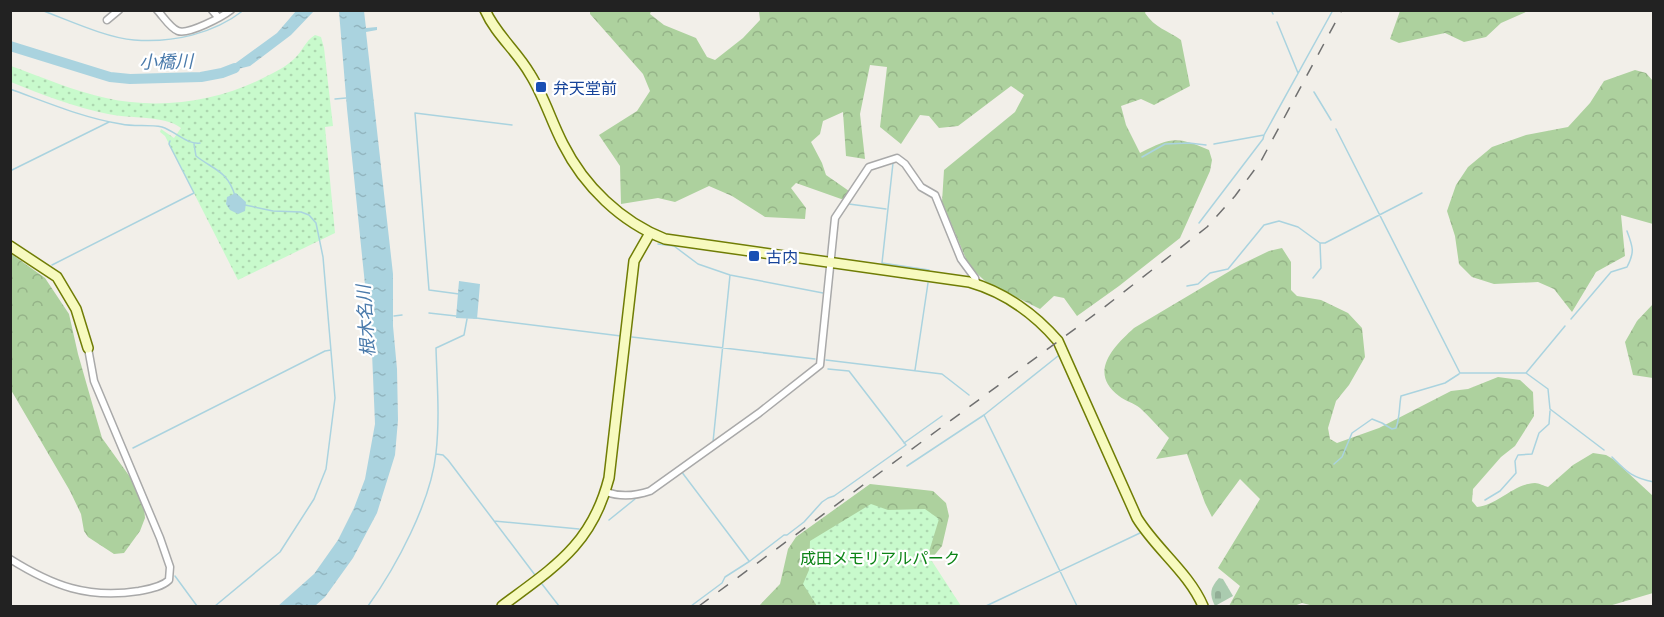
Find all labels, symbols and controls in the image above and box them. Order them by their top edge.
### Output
water label: 小橋川 [139,49,195,72]
place label: 弁天堂前 [553,78,617,97]
marker: 弁天堂前 [534,80,548,94]
place label: 古内 [766,247,798,266]
marker: 古内 [747,249,761,263]
water label: 根木名川 [351,282,378,358]
park label: 成田メモリアルパーク [800,548,960,567]

